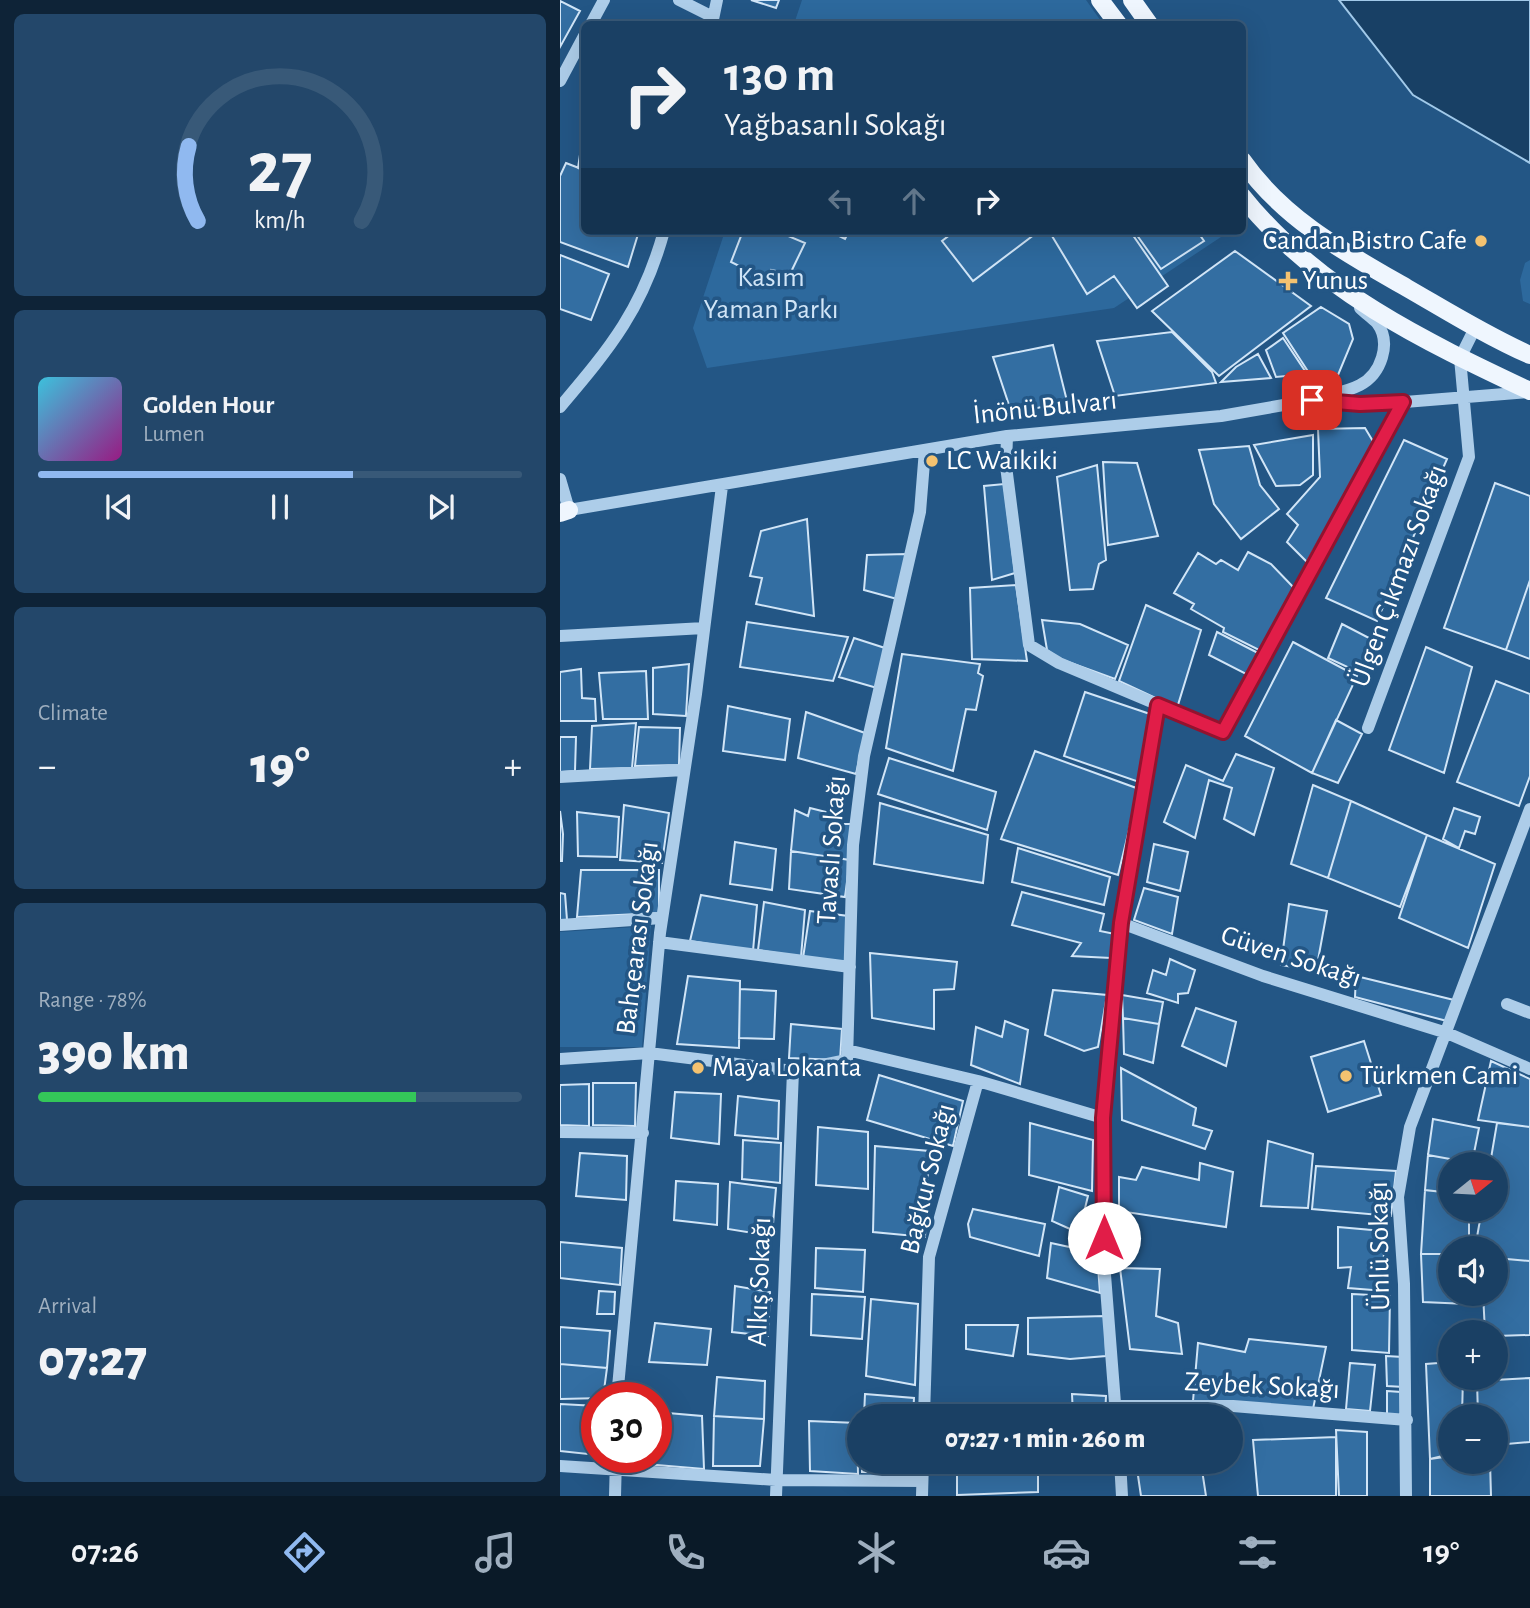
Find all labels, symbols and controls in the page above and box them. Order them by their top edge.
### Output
icon: right [609,49,700,140]
text: 130 m [724,51,835,100]
text: Yağbasanlı Sokağı [724,109,946,141]
text: 27 [247,134,313,207]
icon: left [822,182,860,220]
icon: ahead [895,182,933,220]
icon: right [968,182,1006,220]
text: km/h [254,208,306,233]
place label: Candan Bistro Cafe [1263,227,1467,255]
marker: Candan Bistro Cafe [1473,233,1489,249]
park label: Kasım Yaman Parkı [704,264,838,324]
place label: Yunus [1302,267,1368,295]
marker: Yunus [1280,273,1296,289]
pin [1282,370,1342,430]
icon: arrive [1293,381,1331,419]
street label: İnönü Bulvarı [971,385,1118,429]
text: Golden Hour [143,392,274,418]
text: Lumen [143,423,205,446]
place label: LC Waikiki [946,447,1058,475]
marker: LC Waikiki [924,453,940,469]
street label: Ülgen Çıkmazı Sokağı [1344,460,1452,691]
icon: previous [100,488,138,526]
icon: pause [261,488,299,526]
icon: next [422,488,460,526]
text: Climate [38,702,108,725]
text: 19° [250,740,310,792]
text: − [38,748,56,786]
text: + [504,748,522,786]
street label: Tavaslı Sokağı [813,774,851,926]
street label: Bahçearası Sokağı [612,840,664,1036]
street label: Güven Sokağı [1217,921,1365,993]
text: Range · 78% [38,989,147,1012]
text: 390 km [38,1027,190,1079]
place label: Maya Lokanta [712,1054,862,1082]
marker: Maya Lokanta [690,1060,706,1076]
place label: Türkmen Cami [1360,1062,1518,1090]
marker: Türkmen Cami [1338,1068,1354,1084]
street label: Bağkur Sokağı [896,1101,960,1257]
north arrow [1438,1152,1508,1222]
map controls [1438,1152,1508,1474]
street label: Ünlü Sokağı [1363,1181,1395,1311]
position arrow [1067,1201,1141,1275]
street label: Alkış Sokağı [744,1217,776,1347]
button: sound [1438,1236,1508,1306]
text: Arrival [38,1295,97,1318]
button: + [1438,1320,1508,1390]
text: 07:27 [38,1333,147,1385]
street label: Zeybek Sokağı [1184,1368,1340,1404]
speed limit sign: 30 [581,1382,672,1473]
button: − [1438,1404,1508,1474]
text: 07:27 · 1 min · 260 m [945,1426,1145,1452]
icon: directions [280,1528,329,1577]
icon: music [471,1528,520,1577]
icon: phone [661,1528,710,1577]
icon: climate [852,1528,901,1577]
icon: car [1042,1528,1091,1577]
icon: filters [1233,1528,1282,1577]
text: 07:26 [71,1536,139,1568]
text: 19° [1423,1536,1459,1568]

